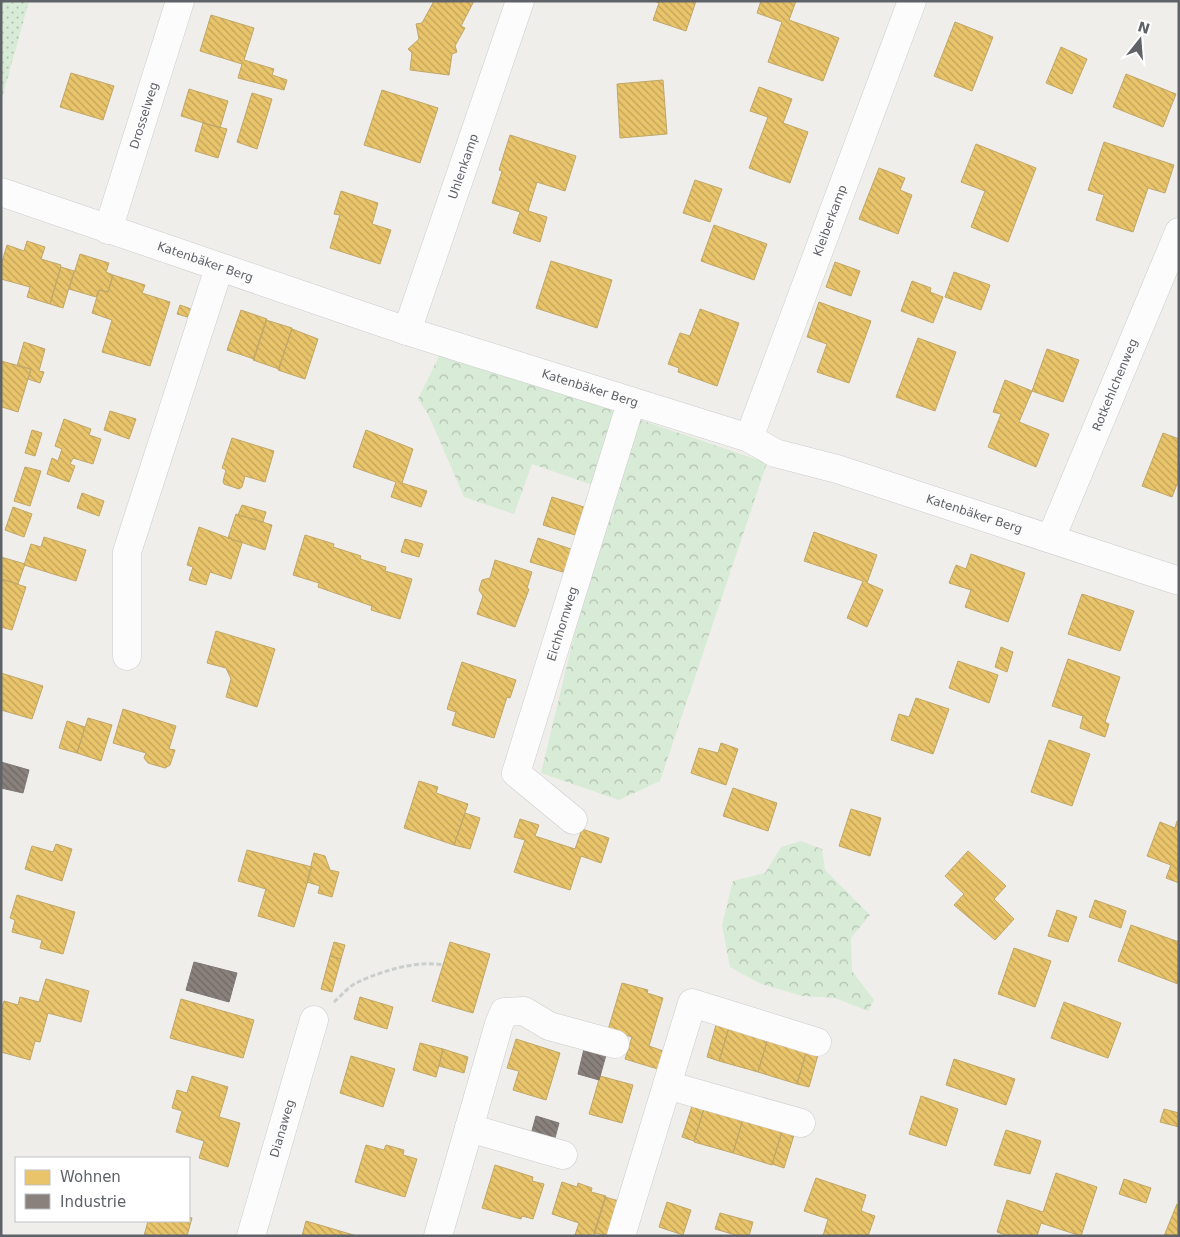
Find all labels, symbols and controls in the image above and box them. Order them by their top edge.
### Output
north arrow [1115,15,1165,65]
text: N [1136,18,1152,37]
street label: Drosselweg [127,80,161,151]
street label: Uhlenkamp [446,132,481,201]
street label: Kleiberkamp [810,183,850,258]
street label: Katenbäker Berg [156,239,255,285]
street label: Rotkehlchenweg [1090,337,1141,433]
street label: Katenbäker Berg [540,367,640,410]
street label: Katenbäker Berg [924,492,1024,536]
street label: Eichhornweg [544,585,580,663]
street label: Dianaweg [267,1098,297,1159]
legend [15,1157,190,1222]
text: Wohnen [60,1168,121,1186]
text: Industrie [60,1193,126,1211]

